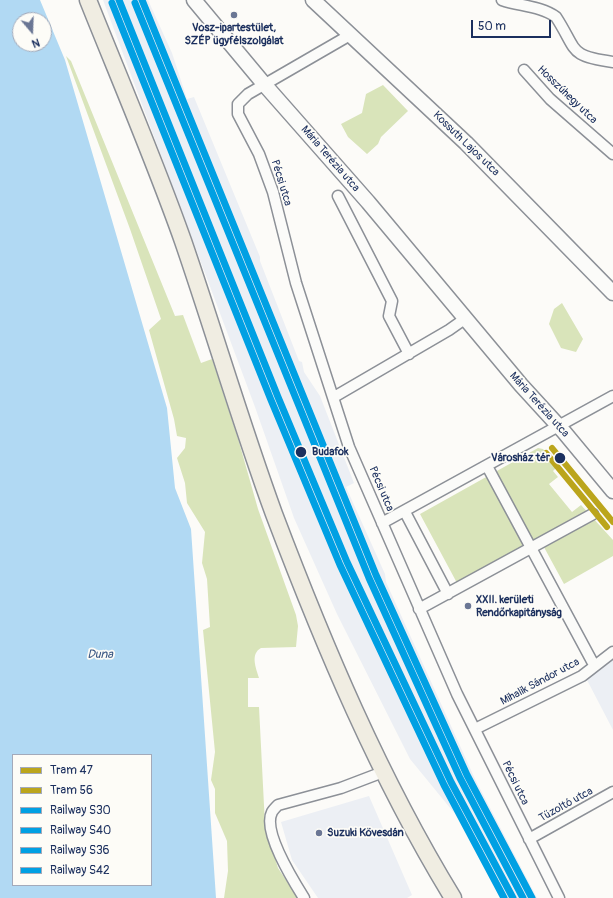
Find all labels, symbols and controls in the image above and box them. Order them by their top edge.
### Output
marker: Vosz-ipartestület, SZÉP ügyfélszolgálat [229,10,239,20]
north arrow [12,12,52,52]
scale bar [473,12,553,38]
text: 50 m [478,19,506,34]
place label: Vosz-ipartestület, SZÉP ügyfélszolgálat [184,21,284,47]
text: N [30,36,41,50]
street label: Hosszúhegy utca [534,63,600,127]
street label: Kossuth Lajos utca [430,109,502,179]
street label: Mária Terézia utca [298,123,362,195]
street label: Pécsi utca [268,158,294,208]
street label: Mária Terézia utca [506,370,572,440]
marker: Budafok [294,445,308,459]
place label: Budafok [312,445,349,459]
place label: Városház tér [491,451,550,465]
marker: Városház tér [553,451,567,465]
street label: Pécsi utca [366,465,396,513]
place label: XXII. kerületi Rendőrkapitányság [476,593,562,619]
marker: XXII. kerületi Rendőrkapitányság [463,601,473,611]
water label: Duna [87,648,113,662]
street label: Mihalik Sándor utca [498,656,582,708]
legend [12,754,152,886]
street label: Pécsi utca [499,759,531,807]
text: Tram 47 [50,763,93,778]
text: Tram 56 [50,783,93,798]
street label: Tűzoltó utca [537,785,595,825]
text: Railway S30 [50,803,111,818]
text: Railway S40 [50,823,111,838]
place label: Suzuki Kövesdán [327,826,404,840]
marker: Suzuki Kövesdán [314,828,324,838]
text: Railway S36 [50,843,110,858]
text: Railway S42 [50,863,110,878]

